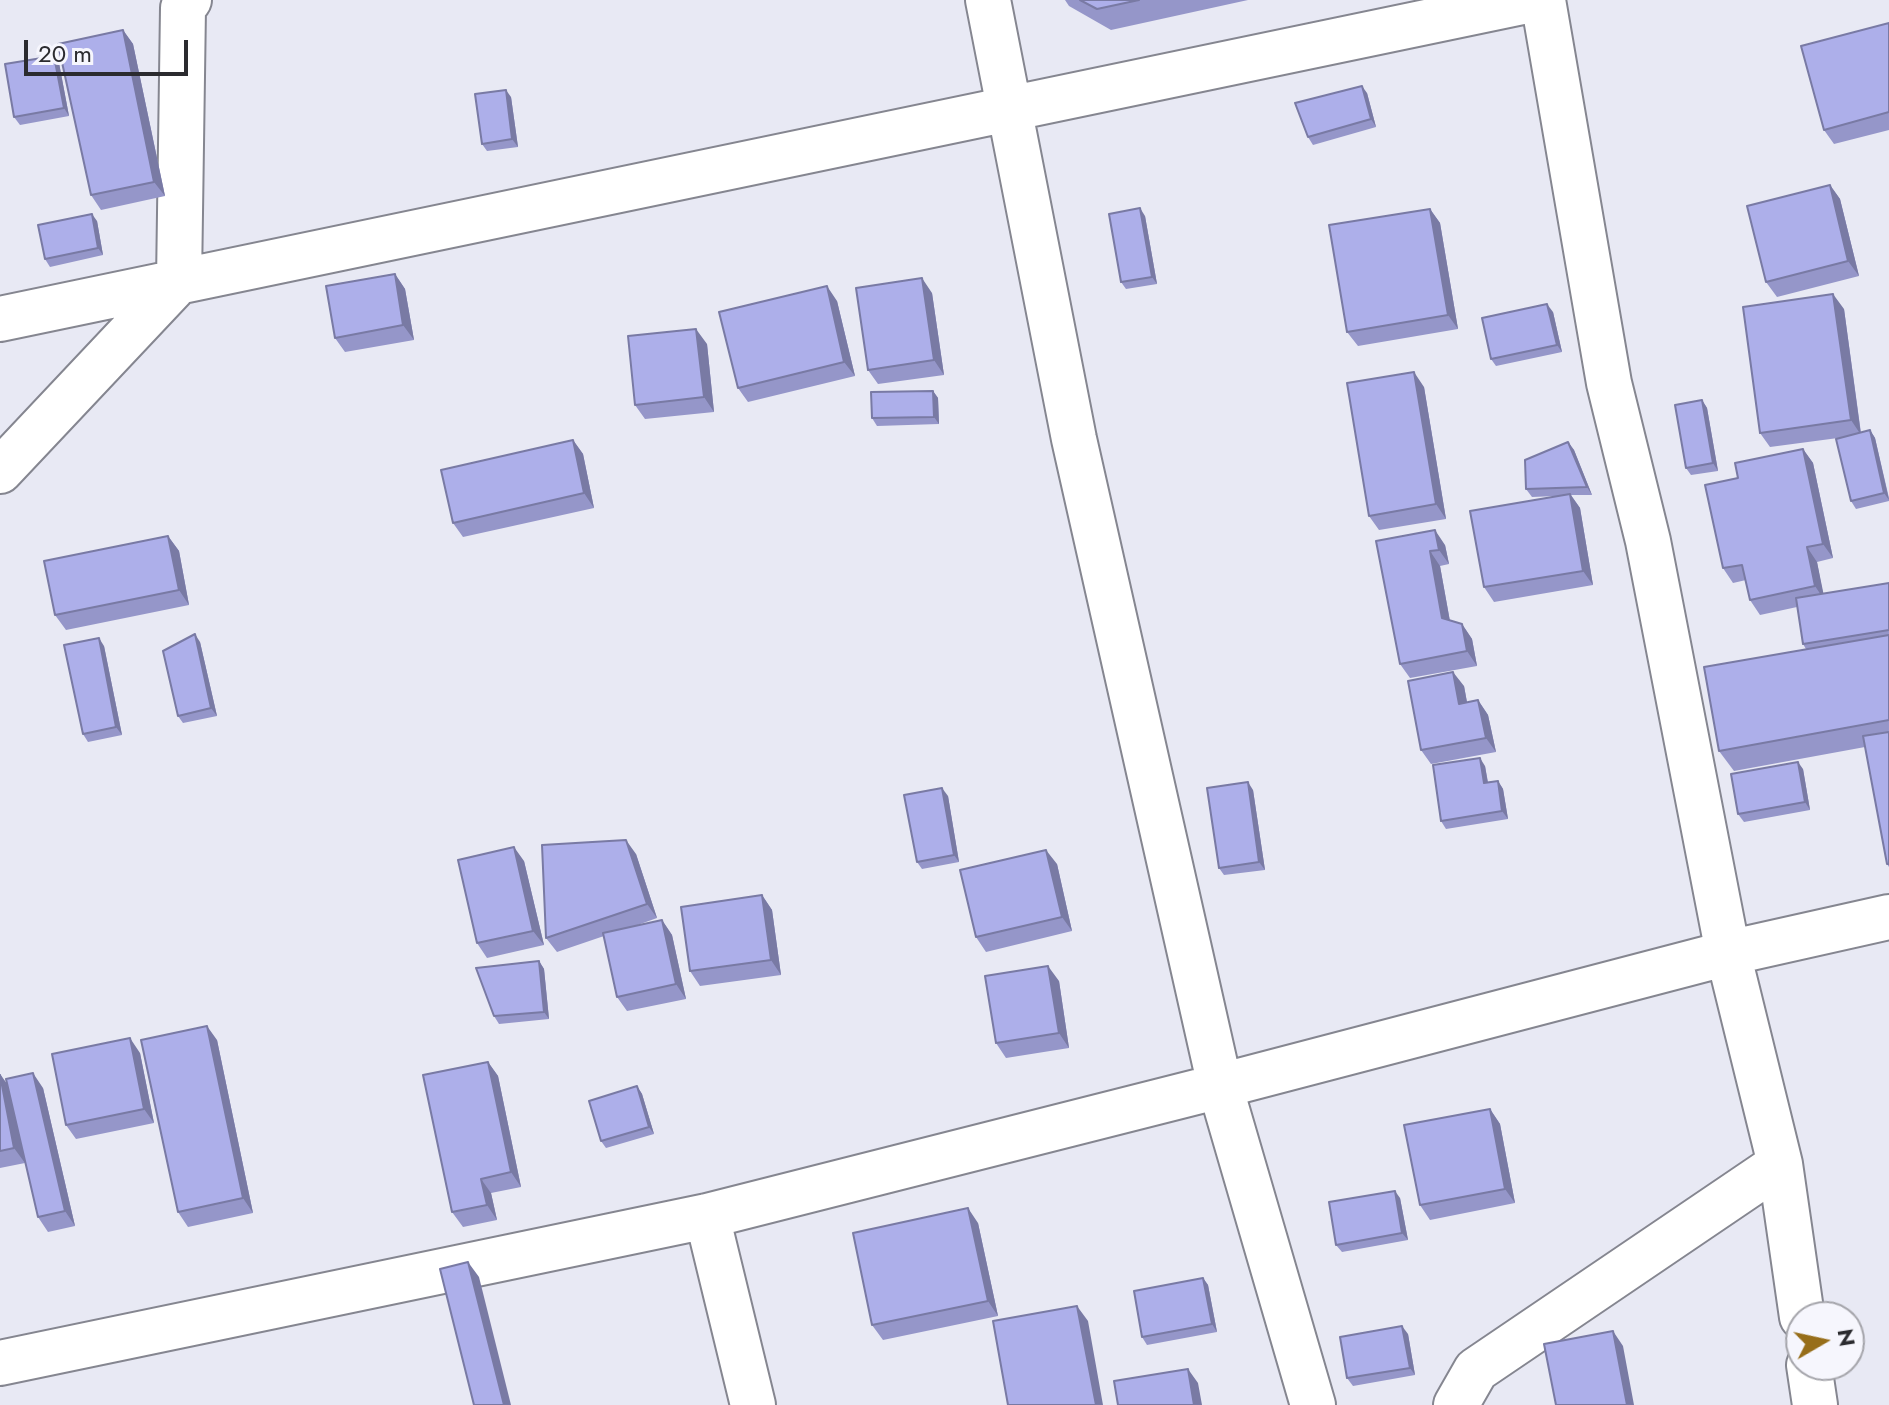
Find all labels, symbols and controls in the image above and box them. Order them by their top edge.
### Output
scale bar [28,24,192,74]
text: 20 m [38,36,92,71]
north arrow [1785,1301,1865,1381]
text: N [1830,1326,1864,1349]

